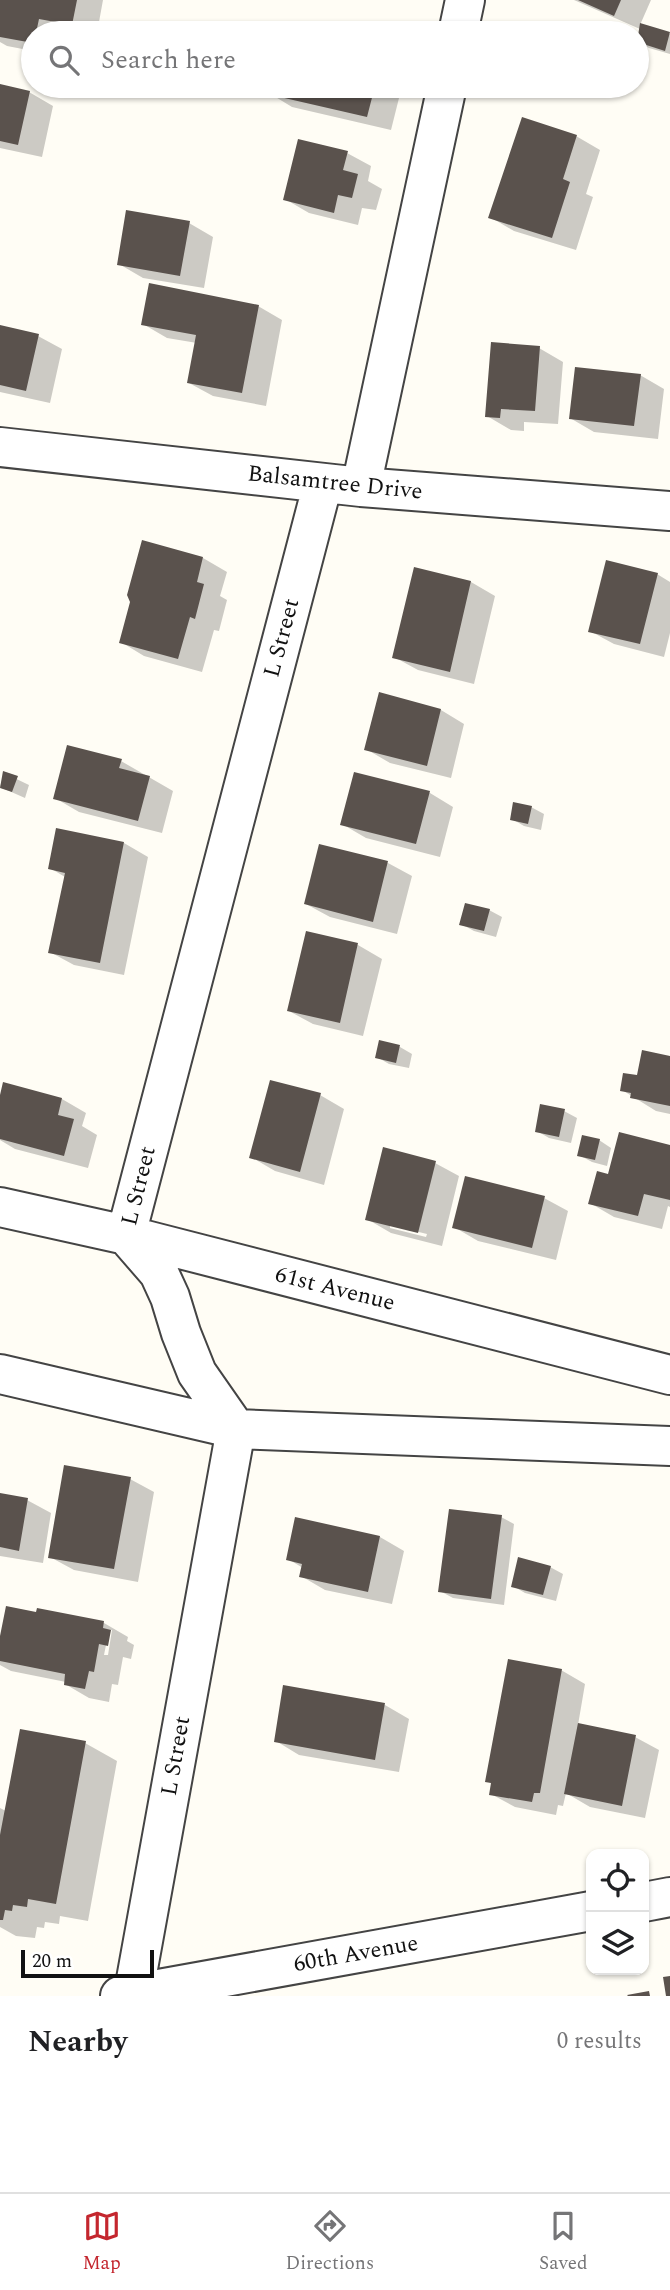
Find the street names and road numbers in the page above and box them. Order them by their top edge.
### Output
street label: Balsamtree Drive [246,456,424,510]
street label: L Street [255,595,309,681]
street label: L Street [112,1143,166,1229]
street label: 61st Avenue [271,1257,399,1321]
street label: L Street [152,1713,200,1799]
street label: 60th Avenue [291,1926,421,1982]

